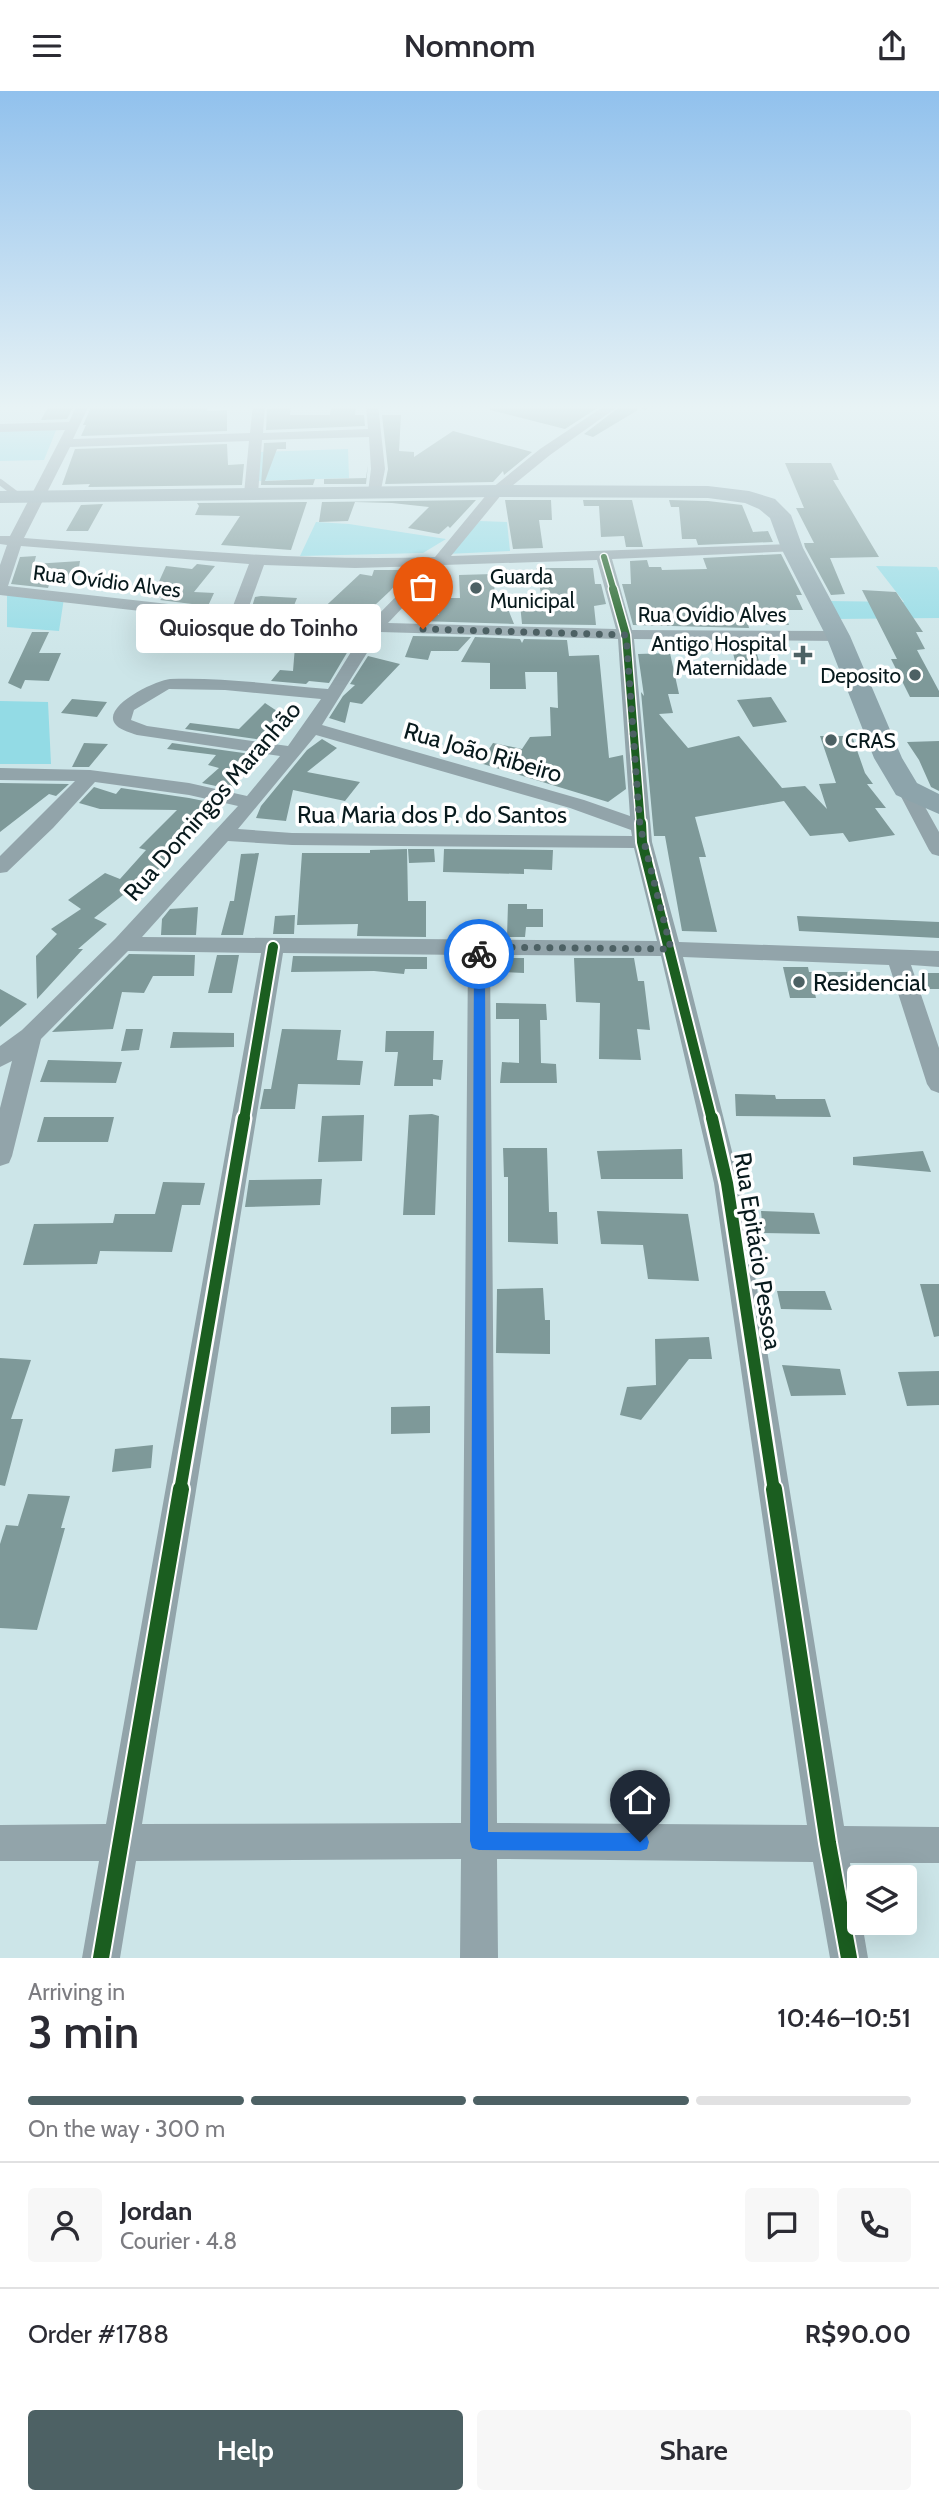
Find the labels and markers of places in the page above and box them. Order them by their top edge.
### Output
pin [393,557,453,629]
place label: Guarda Municipal [490,564,575,613]
marker: Guarda Municipal [468,580,484,596]
callout: Quiosque do Toinho [136,605,381,653]
place label: Antigo Hospital Maternidade [651,631,787,680]
marker: Antigo Hospital Maternidade [793,645,813,665]
place label: Deposito [820,663,901,688]
marker: Deposito [907,667,923,683]
place label: CRAS [845,728,896,753]
marker: CRAS [823,732,839,748]
place label: Residencial [813,968,927,997]
marker: Residencial [791,974,807,990]
pin [610,1770,670,1842]

